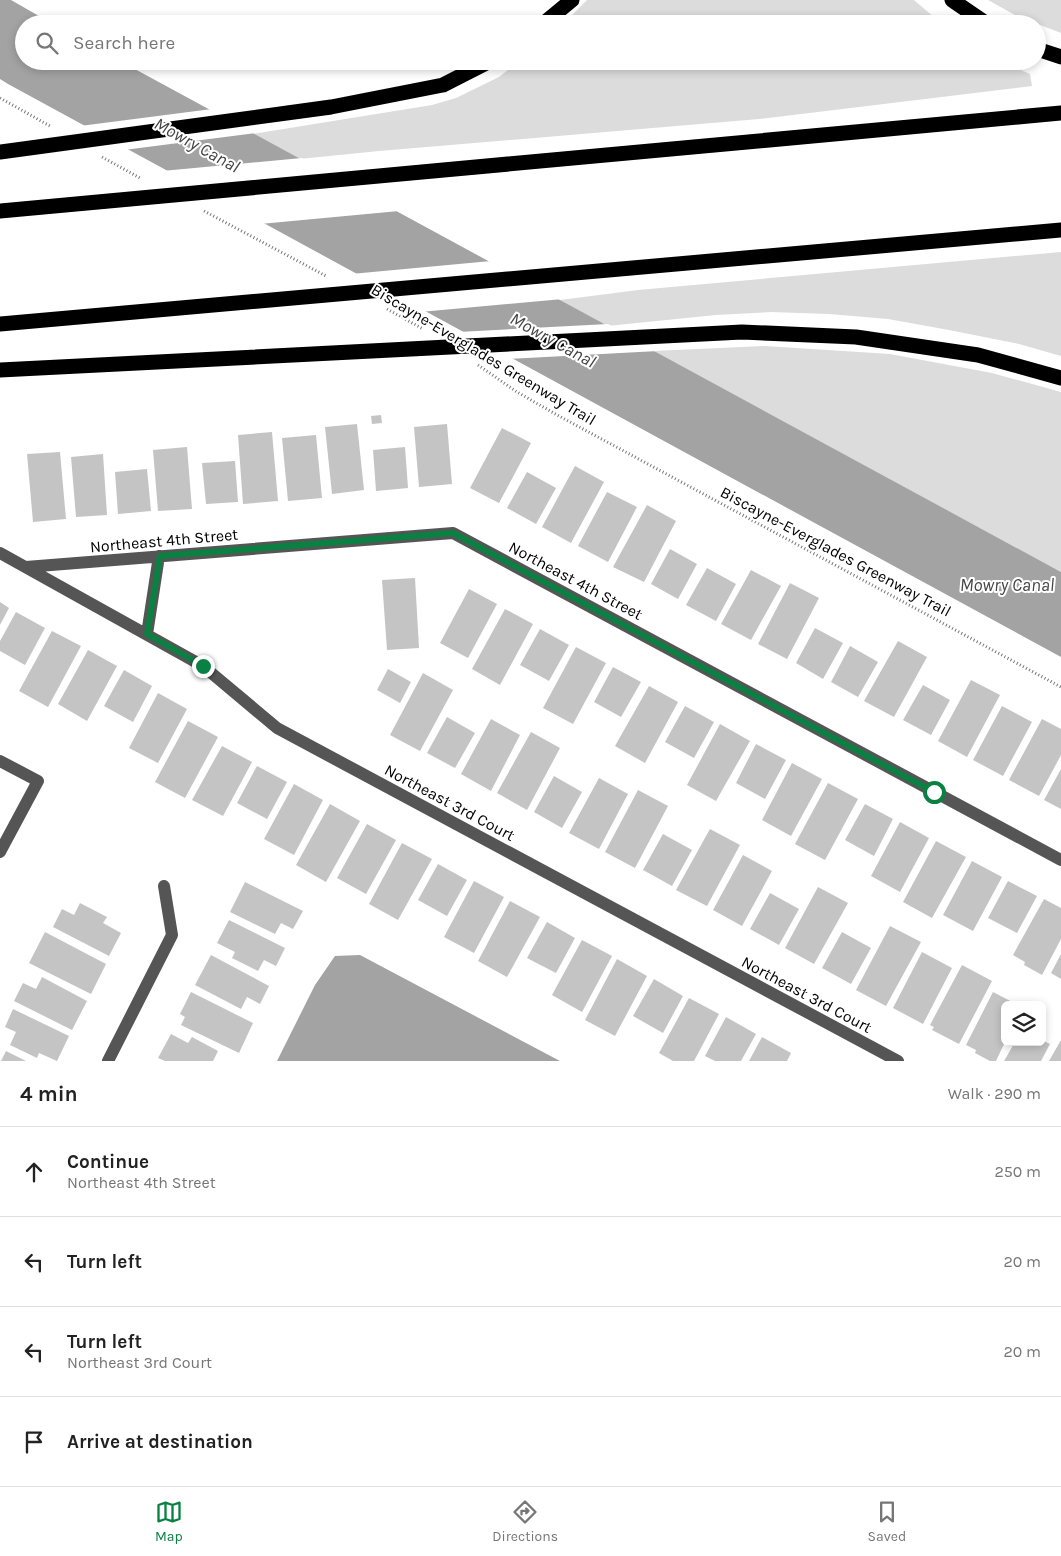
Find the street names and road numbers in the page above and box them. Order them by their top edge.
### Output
street label: Biscayne-Everglades Greenway Trail [368,280,599,429]
street label: Biscayne-Everglades Greenway Trail [717,482,954,621]
street label: Northeast 4th Street [89,525,239,556]
street label: Northeast 4th Street [506,537,646,624]
street label: Northeast 3rd Court [381,760,518,845]
street label: Northeast 3rd Court [738,952,875,1037]

